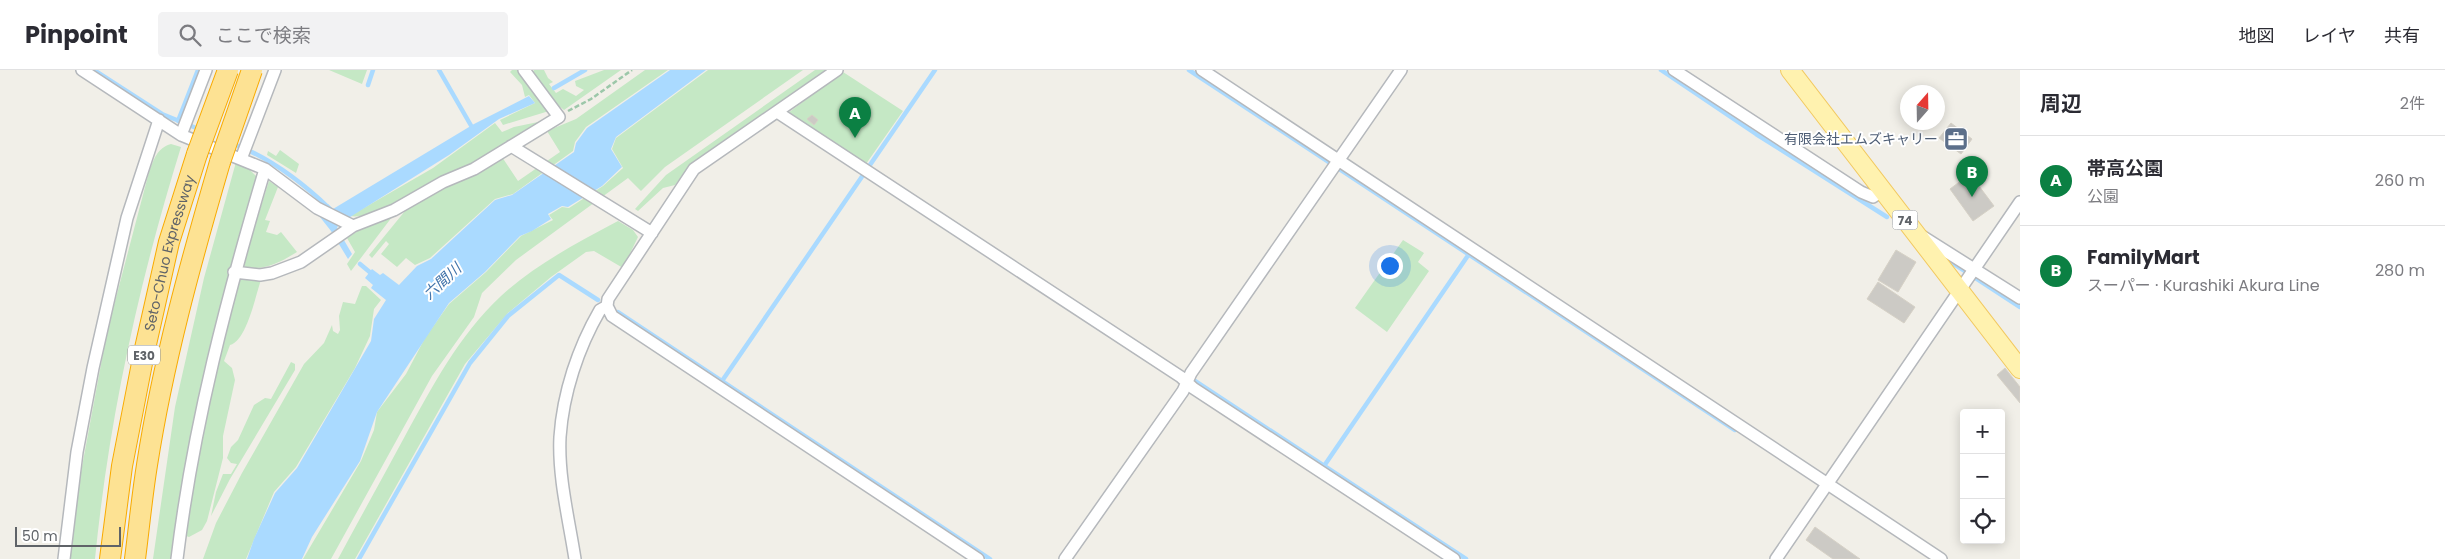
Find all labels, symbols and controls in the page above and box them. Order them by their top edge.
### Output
search box [158,12,508,57]
text: Pinpoint [25,18,128,51]
icon: search [176,21,204,49]
text: ここで検索 [216,22,311,49]
text: 地図 [2239,23,2275,48]
text: レイヤ [2303,23,2356,48]
text: 共有 [2384,23,2420,48]
north arrow [1900,85,1945,130]
text: 周辺 [2040,89,2082,118]
text: 2件 [2400,92,2425,115]
pin: A [839,97,871,138]
office icon: 有限会社エムズキャリー [1943,126,1969,152]
place label: 有限会社エムズキャリー [1784,129,1938,149]
text: 帯高公園 [2087,155,2163,182]
pin: B [1956,156,1988,197]
text: A [2050,169,2062,192]
text: 260 m [2375,169,2425,192]
street label: Seto-Chuo Expressway [139,172,200,333]
text: 公園 [2087,185,2119,208]
road number: 74 [1892,210,1918,230]
text: FamilyMart [2087,244,2200,271]
your location [1377,253,1403,279]
water label: 六間川 [418,257,467,304]
text: B [2051,259,2061,282]
text: 280 m [2375,259,2425,282]
text: スーパー · Kurashiki Akura Line [2087,274,2320,297]
road number: E30 [128,346,160,364]
map controls [1960,409,2005,544]
button: + [1960,409,2005,454]
button: − [1960,454,2005,499]
button: locate [1960,499,2005,544]
scale bar [15,524,121,547]
text: 50 m [22,526,58,546]

